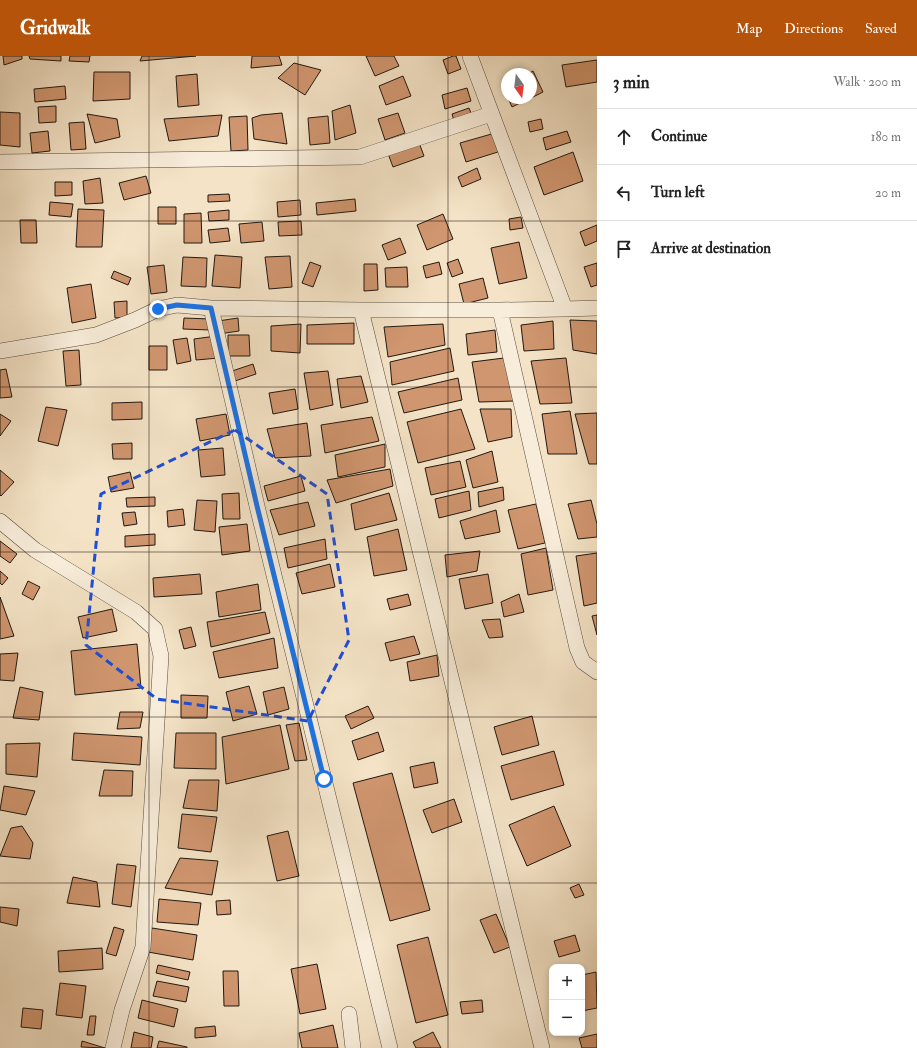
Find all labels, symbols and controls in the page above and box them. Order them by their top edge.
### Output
text: Gridwalk [20,16,91,40]
text: Map [736,20,762,37]
text: Directions [784,20,843,37]
text: Saved [865,20,897,37]
north arrow [501,68,537,104]
text: 3 min [613,72,650,93]
text: Walk · 200 m [833,74,901,90]
icon: ahead [613,126,635,148]
text: Continue [651,127,707,146]
text: 180 m [871,129,901,145]
icon: left [613,182,635,204]
text: Turn left [651,183,705,202]
text: 20 m [875,185,901,201]
icon: arrive [613,238,635,260]
text: Arrive at destination [651,239,771,258]
route end [149,300,167,318]
route start [315,770,333,788]
map controls [549,964,585,1036]
button: + [549,964,585,1000]
button: − [549,1000,585,1036]

